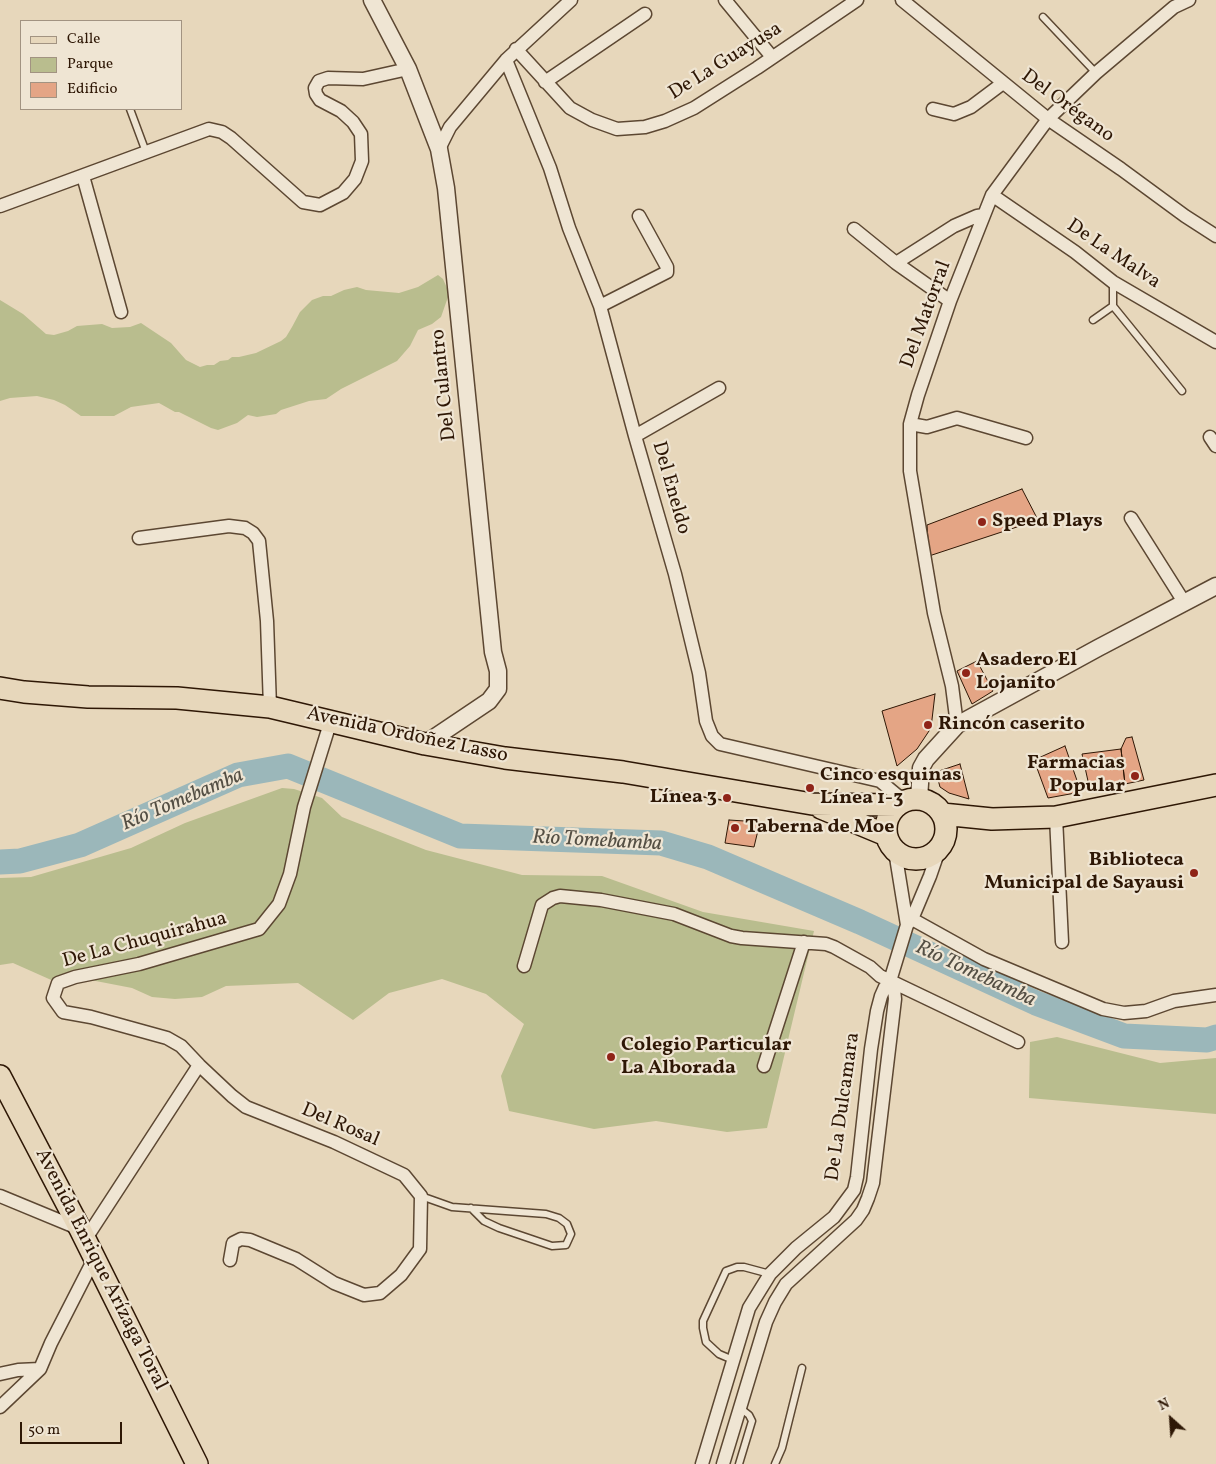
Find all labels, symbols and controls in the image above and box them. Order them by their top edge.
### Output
street label: De La Guayusa [665,18,787,106]
legend [20,20,182,110]
text: Calle [67,29,100,50]
text: Parque [67,54,113,75]
street label: Del Orégano [1016,65,1118,149]
text: Edificio [67,79,118,100]
street label: De La Malva [1061,215,1165,295]
street label: Del Matorral [896,258,958,372]
street label: Del Culantro [427,328,463,442]
street label: Del Eneldo [645,439,695,537]
place label: Speed Plays [992,510,1103,534]
marker: Speed Plays [976,516,988,528]
place label: Asadero El Lojanito [976,649,1077,696]
marker: Asadero El Lojanito [960,667,972,679]
street label: Avenida Ordoñez Lasso [304,703,510,769]
place label: Rincón caserito [938,713,1085,737]
marker: Rincón caserito [922,719,934,731]
place label: Farmacias Popular [1027,752,1125,799]
water label: Río Tomebamba [118,764,248,838]
place label: Cinco esquinas Línea 1-3 [820,764,962,811]
marker: Farmacias Popular [1129,770,1141,782]
marker: Cinco esquinas Línea 1-3 [804,782,816,794]
place label: Línea 3 [650,786,717,810]
marker: Línea 3 [721,792,733,804]
place label: Taberna de Moe [745,816,894,840]
marker: Taberna de Moe [729,822,741,834]
water label: Río Tomebamba [531,826,663,858]
place label: Biblioteca Municipal de Sayausi [984,849,1184,896]
marker: Biblioteca Municipal de Sayausi [1188,867,1200,879]
street label: De La Chuquirahua [60,908,230,974]
water label: Río Tomebamba [911,936,1039,1014]
street label: De La Dulcamara [822,1031,866,1183]
place label: Colegio Particular La Alborada [621,1034,792,1081]
marker: Colegio Particular La Alborada [605,1051,617,1063]
street label: Del Rosal [297,1099,383,1153]
street label: Avenida Enrique Arízaga Toral [29,1145,171,1395]
north arrow [1146,1394,1196,1444]
text: N [1155,1394,1173,1416]
scale bar [22,1412,125,1444]
text: 50 m [28,1420,60,1441]

